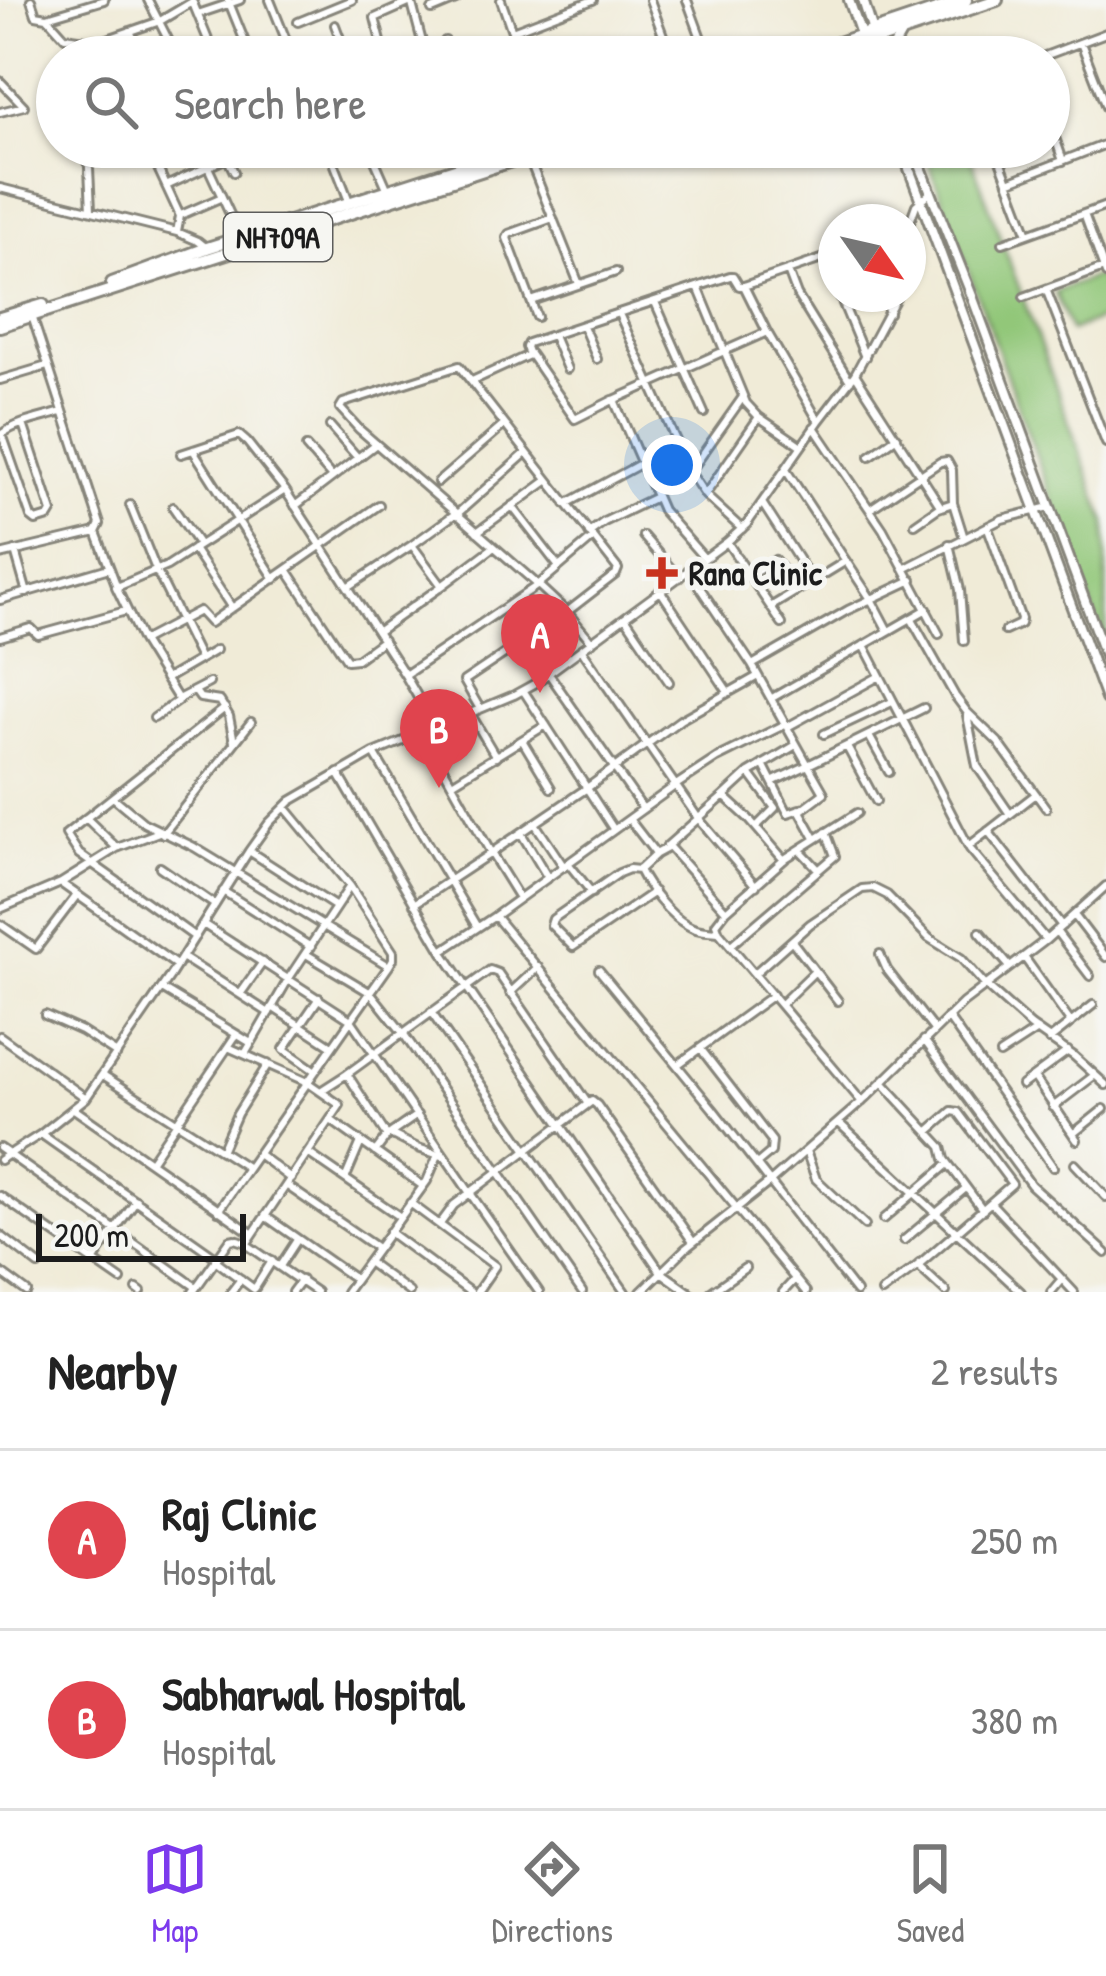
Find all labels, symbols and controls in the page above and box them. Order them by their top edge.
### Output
search box [36,36,1070,168]
icon: search [78,69,144,135]
text: Search here [174,72,366,133]
north arrow [818,204,926,312]
road number: NH709A [224,213,332,261]
your location [642,435,702,495]
place label: Rana Clinic [689,551,823,595]
marker: Rana Clinic [646,557,678,589]
pin: A [501,594,579,693]
pin: B [400,689,478,788]
scale bar [36,1208,246,1261]
text: 200 m [54,1213,129,1257]
text: Nearby [48,1336,178,1405]
text: 2 results [931,1344,1058,1397]
text: Raj Clinic [162,1483,316,1544]
text: A [77,1513,97,1566]
text: 250 m [970,1513,1058,1566]
text: Hospital [162,1544,276,1597]
text: Sabharwal Hospital [162,1663,464,1724]
text: B [77,1693,97,1746]
text: 380 m [971,1693,1058,1746]
text: Hospital [162,1724,276,1777]
tab: Map [142,1836,208,1952]
tab: Directions [492,1836,613,1952]
tab: Saved [897,1836,964,1952]

